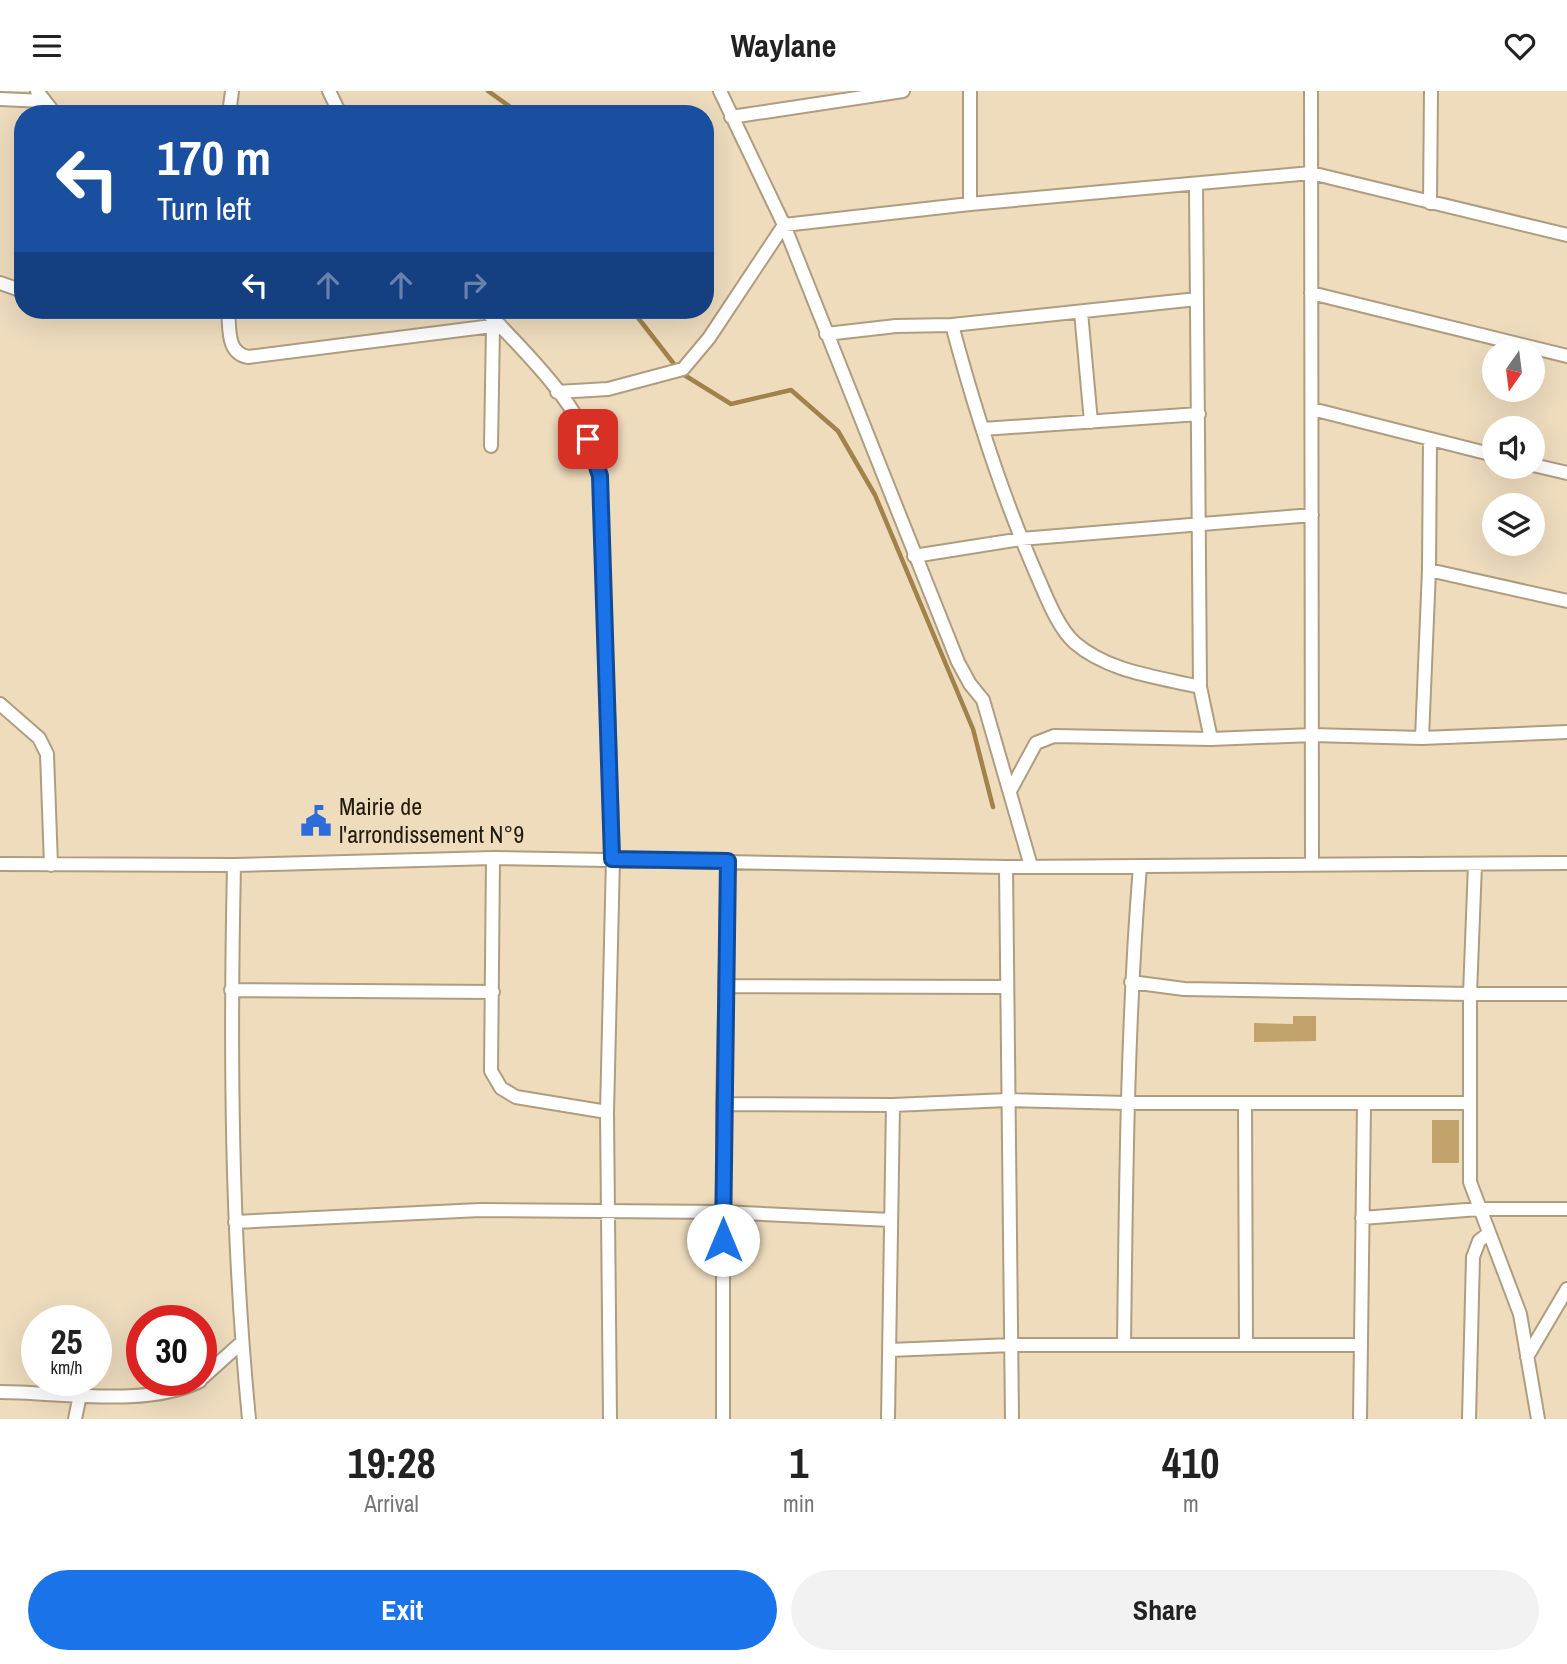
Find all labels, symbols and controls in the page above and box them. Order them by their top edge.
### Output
text: Waylane [731,24,836,67]
icon: menu [28,27,66,65]
icon: heart [1501,27,1539,65]
text: 170 m [157,124,271,190]
icon: left [42,133,133,224]
text: Turn left [157,187,251,230]
icon: left [236,266,274,304]
icon: ahead [309,266,347,304]
icon: ahead [382,266,420,304]
icon: right [455,266,493,304]
north arrow [1482,339,1545,403]
map controls [1482,339,1545,556]
pin [558,409,618,469]
button: sound [1482,416,1545,479]
icon: arrive [569,420,607,458]
button: layers [1482,493,1545,556]
place label: Mairie de l'arrondissement N°9 [339,790,524,850]
public building icon: Mairie de l'arrondissement N°9 [299,804,333,838]
position arrow [686,1203,760,1277]
speed limit sign: 30 [126,1305,217,1396]
text: 25 [51,1318,82,1365]
text: km/h [51,1355,83,1380]
text: 19:28 [348,1435,436,1491]
text: 1 [789,1435,808,1491]
text: 410 [1162,1435,1220,1491]
text: Arrival [364,1488,419,1519]
text: min [783,1488,815,1519]
text: m [1183,1488,1199,1519]
button: Exit [28,1570,777,1650]
button: Share [791,1570,1539,1650]

